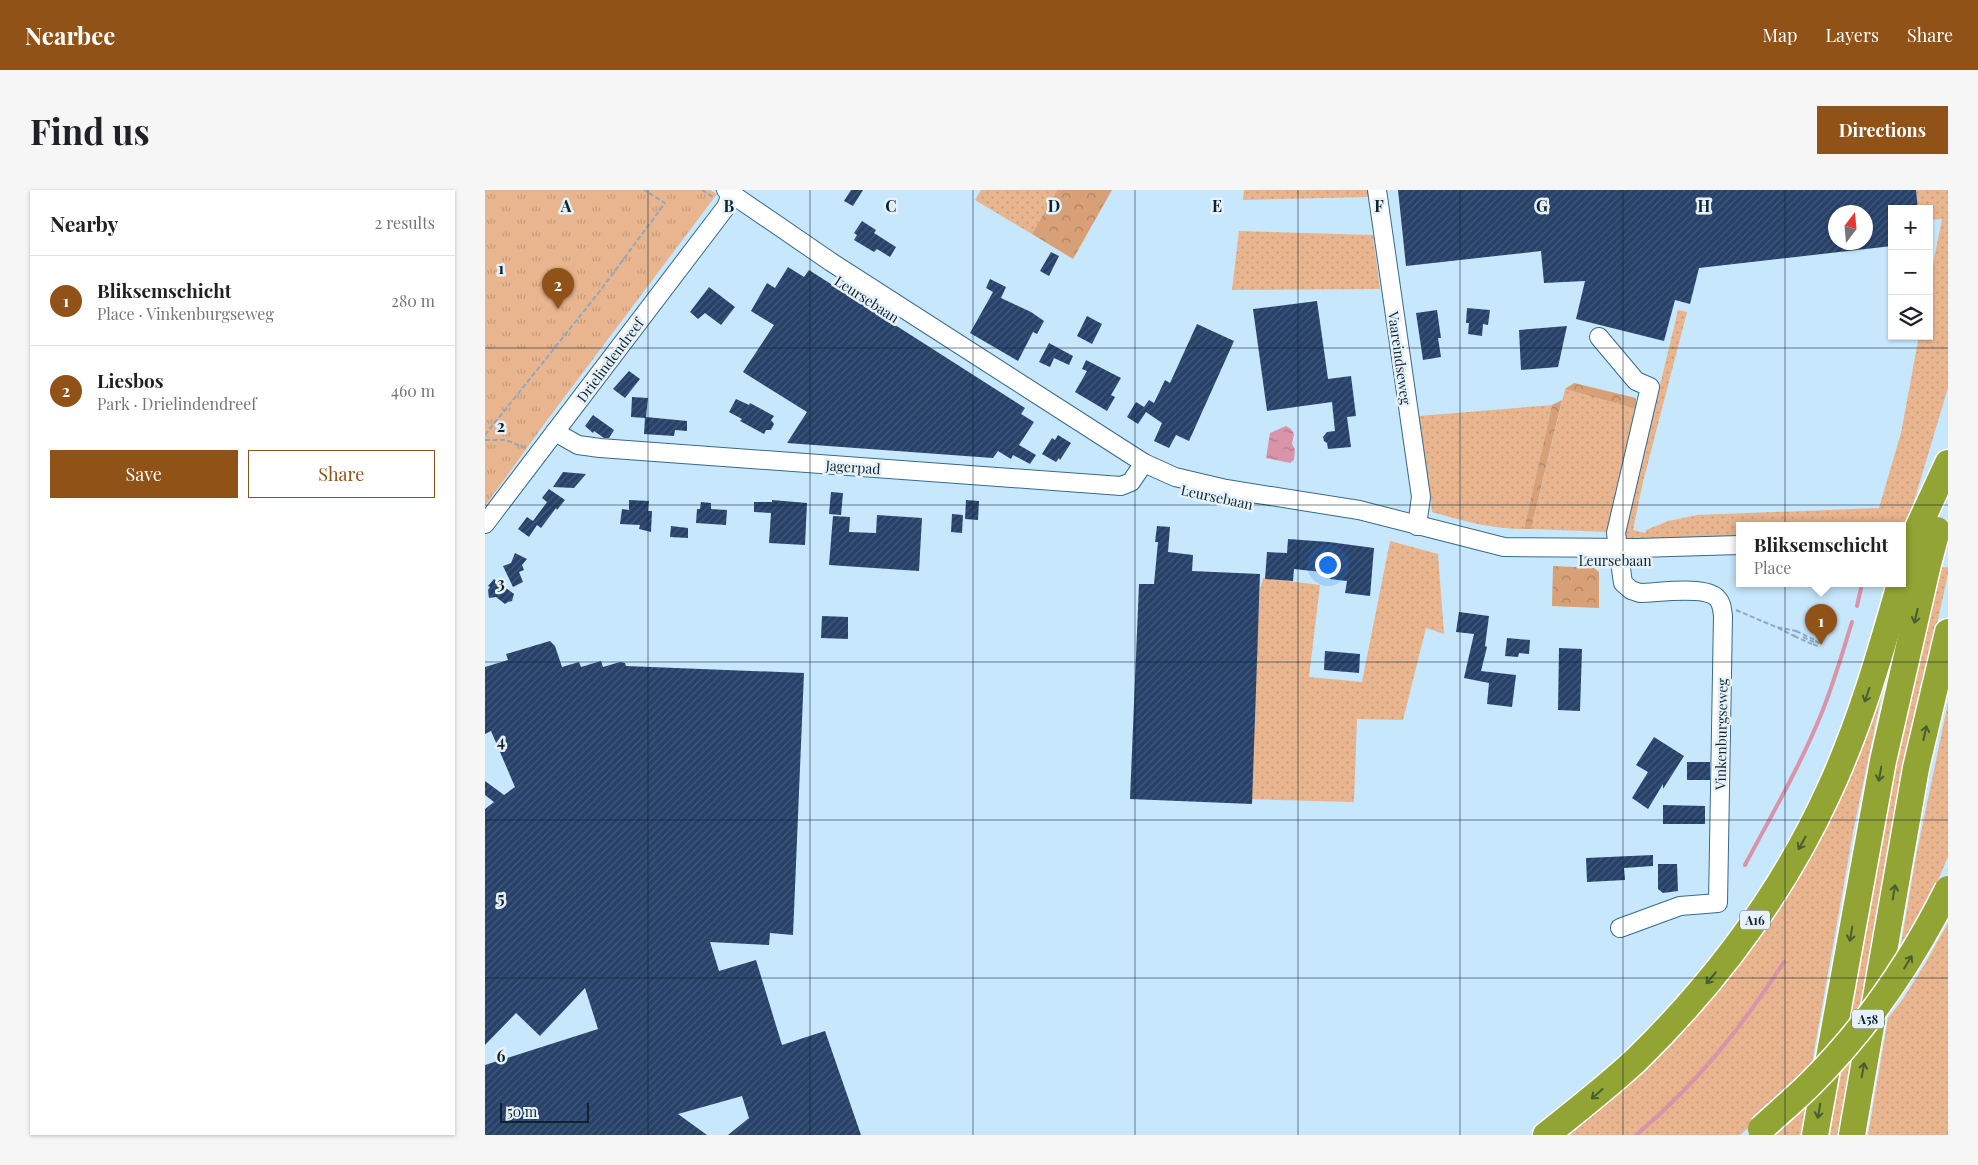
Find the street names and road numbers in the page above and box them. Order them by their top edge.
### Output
street label: Leursebaan [831,271,903,327]
street label: Vaareindseweg [1384,309,1416,406]
street label: Drielindendreef [572,313,649,406]
street label: Jagerpad [824,456,881,478]
street label: Leursebaan [1179,480,1255,514]
street label: Leursebaan [1578,551,1652,570]
street label: Vinkenburgseweg [1711,677,1731,791]
road number: A16 [1740,910,1770,930]
road number: A58 [1852,1010,1884,1029]

